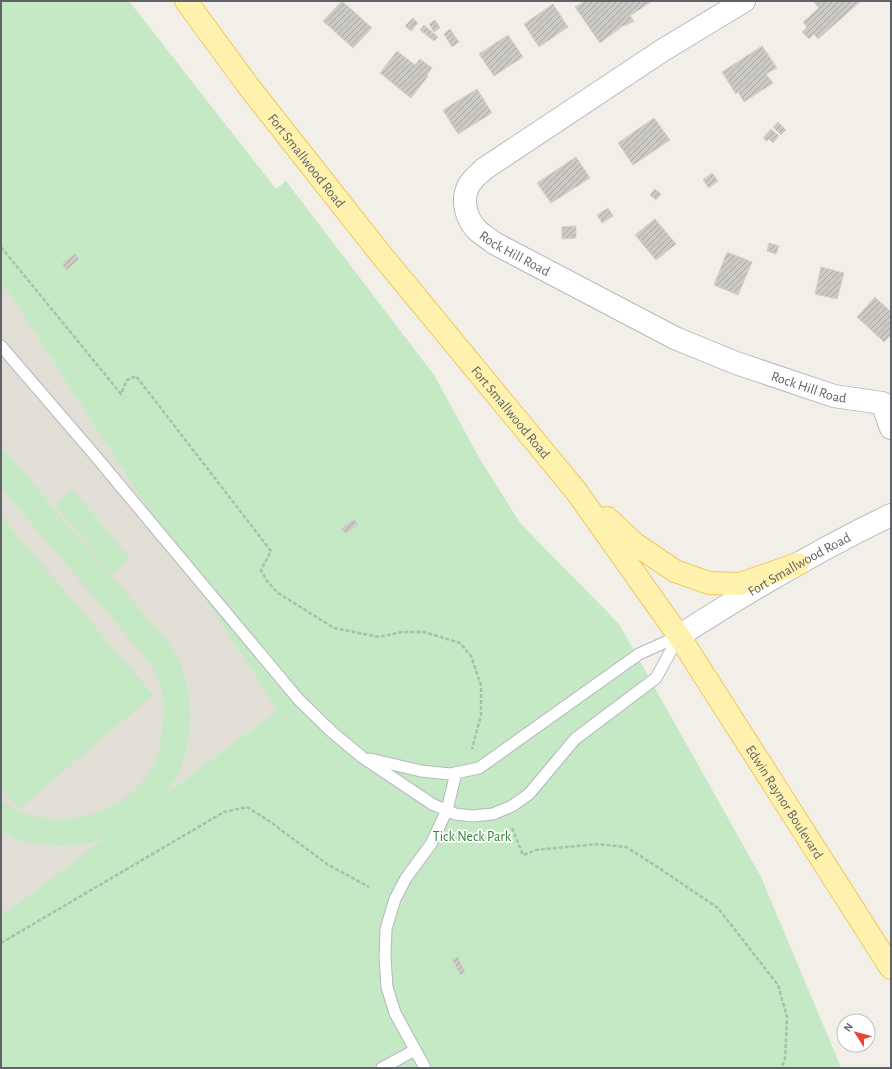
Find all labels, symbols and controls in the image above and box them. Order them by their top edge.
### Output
street label: Fort Smallwood Road [265,111,347,211]
street label: Rock Hill Road [476,229,552,279]
street label: Fort Smallwood Road [468,364,552,462]
street label: Rock Hill Road [769,369,847,406]
street label: Fort Smallwood Road [746,531,853,599]
street label: Edwin Raynor Boulevard [743,743,825,862]
park label: Tick Neck Park [433,830,512,844]
north arrow [836,1013,876,1053]
text: N [842,1021,855,1034]

